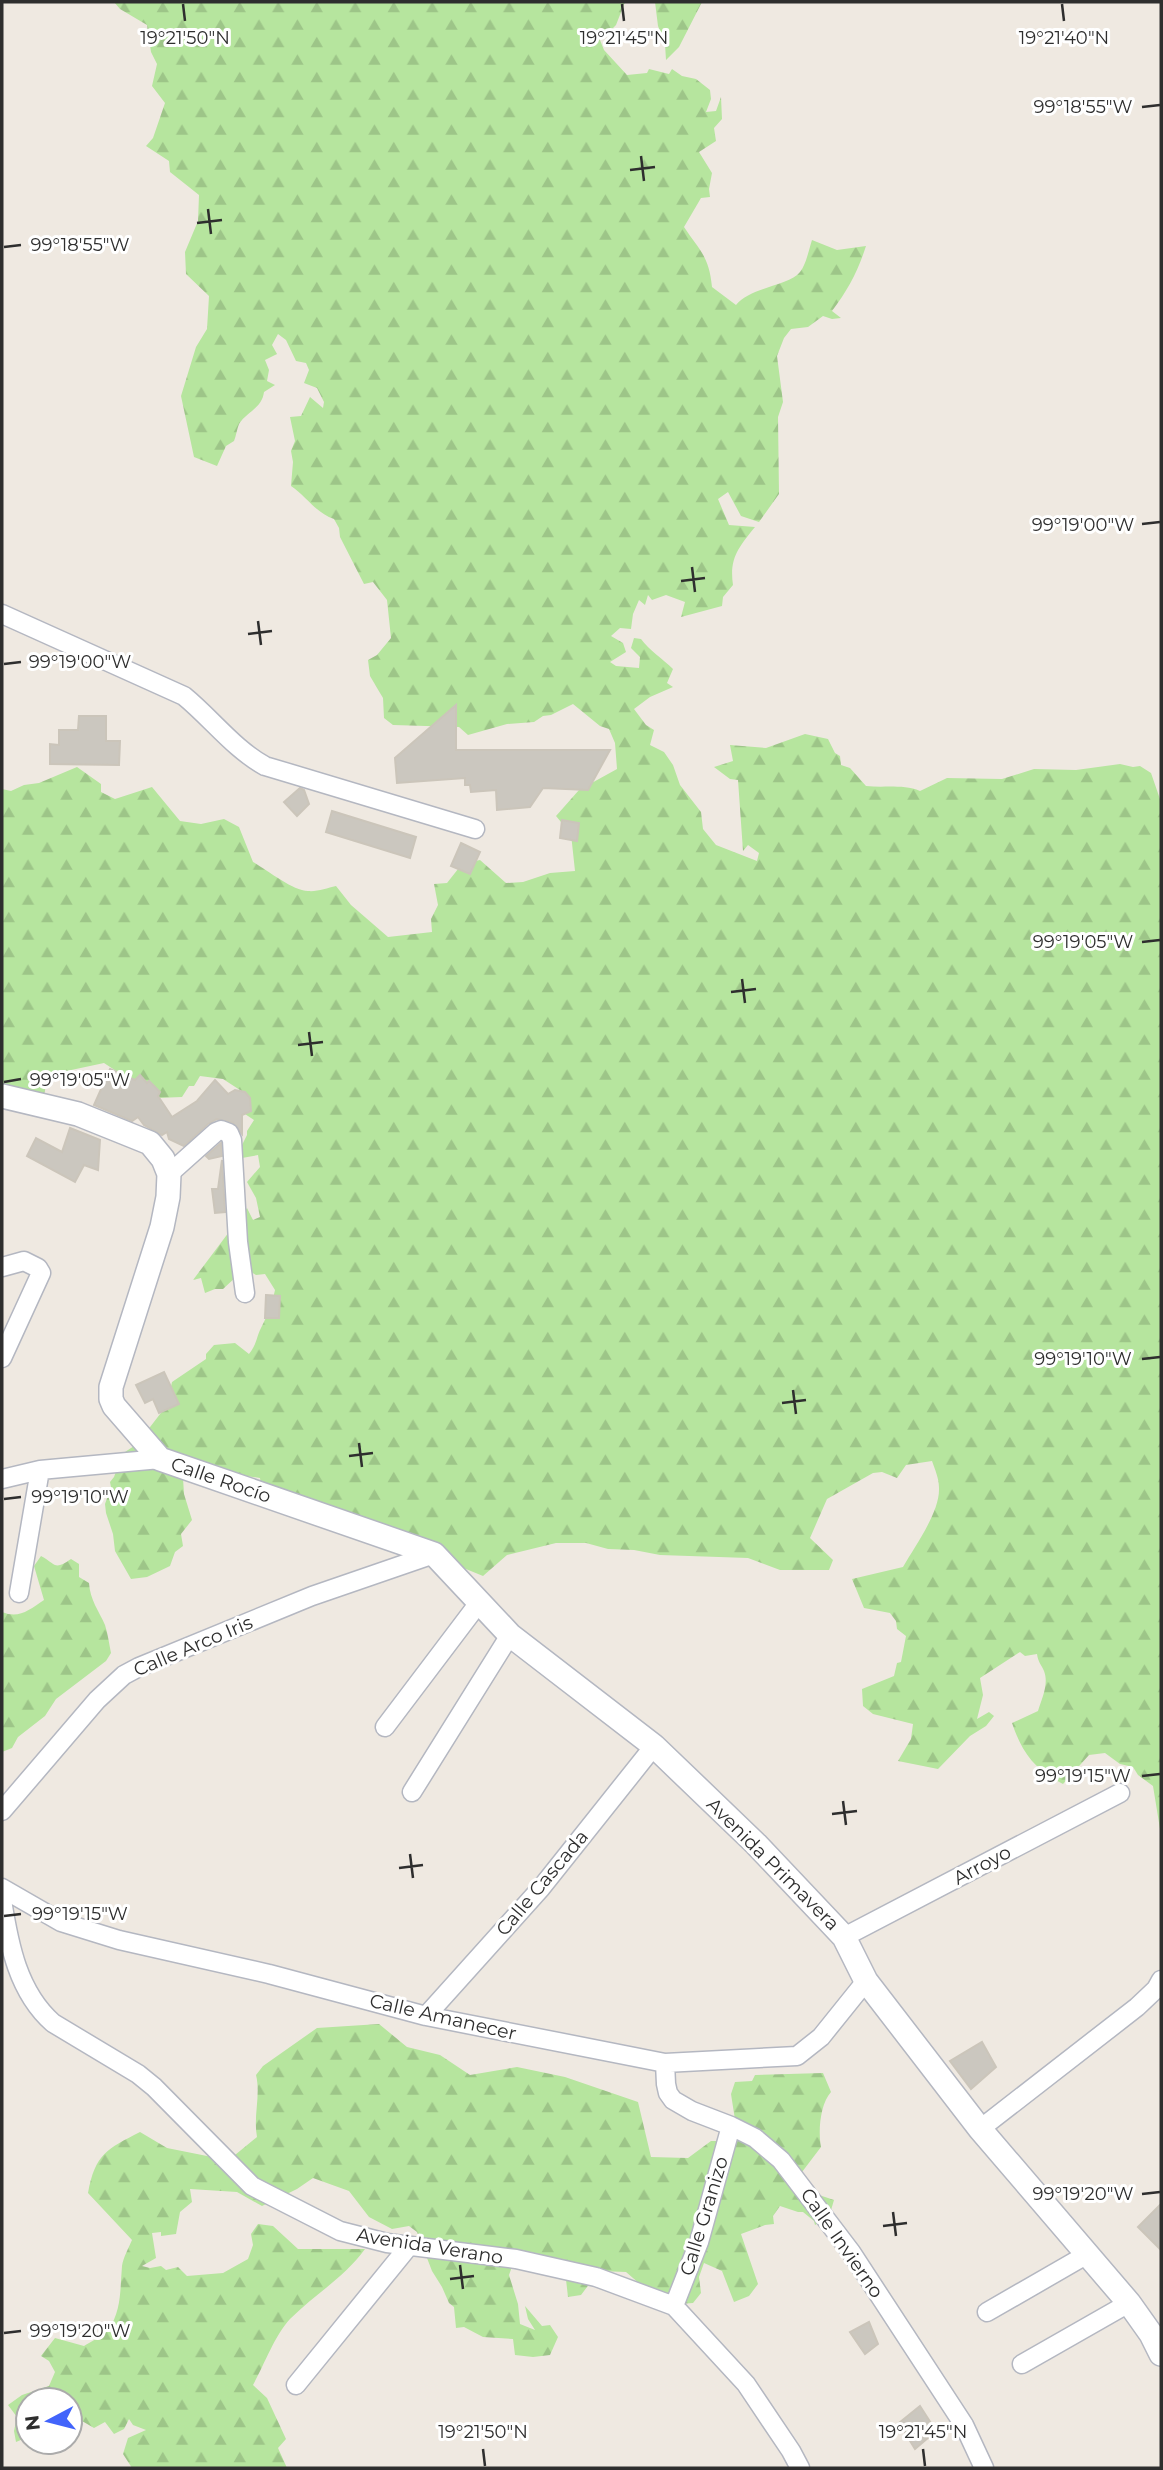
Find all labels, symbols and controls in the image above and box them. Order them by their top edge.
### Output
text: 19°21'50"N [140,27,230,49]
text: 19°21'45"N [580,27,668,49]
text: 19°21'40"N [1019,27,1109,49]
text: 99°18'55"W [1033,96,1133,118]
text: 99°18'55"W [30,234,130,256]
text: 99°19'00"W [1032,514,1134,536]
text: 99°19'00"W [29,651,131,673]
text: 99°19'05"W [1033,931,1133,953]
text: 99°19'05"W [30,1069,130,1091]
text: 99°19'10"W [1034,1348,1132,1370]
street label: Calle Rocío [168,1452,274,1508]
text: 99°19'10"W [31,1486,129,1508]
street label: Calle Arco Iris [130,1611,256,1681]
text: 99°19'15"W [1035,1765,1131,1787]
street label: Avenida Primavera [702,1793,844,1935]
street label: Calle Cascada [491,1825,593,1941]
street label: Arroyo [949,1840,1015,1890]
text: 99°19'15"W [32,1903,128,1925]
street label: Calle Amanecer [367,1989,519,2045]
street label: Calle Granizo [675,2154,733,2278]
text: 99°19'20"W [1033,2183,1133,2205]
street label: Calle Invierno [796,2184,888,2302]
street label: Avenida Verano [355,2223,505,2269]
text: 99°19'20"W [30,2320,130,2342]
north arrow [14,2386,84,2456]
text: N [20,2414,45,2432]
text: 19°21'50"N [438,2421,528,2443]
text: 19°21'45"N [879,2421,967,2443]

